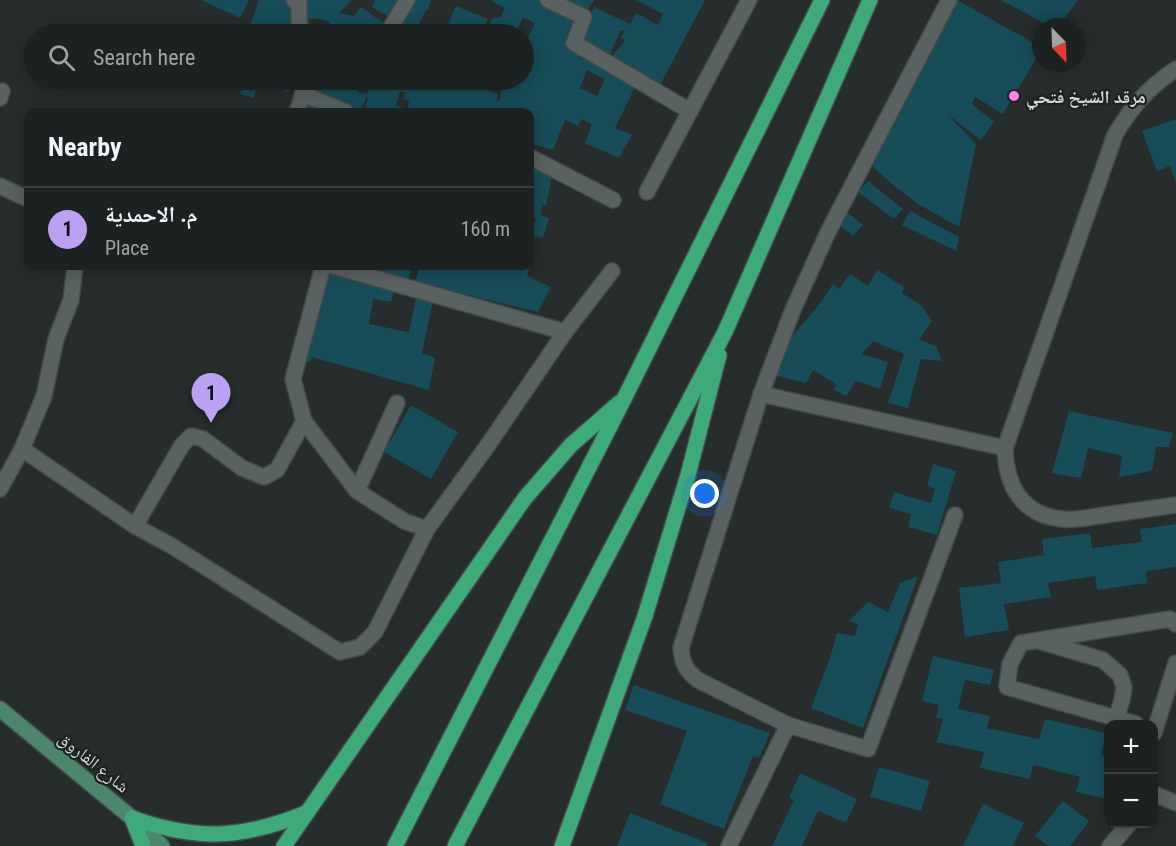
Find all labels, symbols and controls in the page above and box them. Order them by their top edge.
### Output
north arrow [1032,18,1086,72]
search box [24,24,534,90]
icon: search [45,41,78,74]
text: Search here [93,45,195,70]
place label: مرقد الشيخ فتحي [1026,86,1146,111]
marker: مرقد الشيخ فتحي [1007,89,1021,103]
text: Nearby [48,132,122,162]
text: م. الاحمدية [105,202,198,227]
text: 1 [62,217,73,241]
text: 160 m [461,217,510,241]
text: Place [105,236,149,260]
pin: 1 [192,374,230,423]
your location [690,479,719,508]
map controls [1104,720,1158,828]
button: + [1104,720,1158,774]
street label: شارع الفاروق [54,727,134,798]
button: − [1104,774,1158,828]

